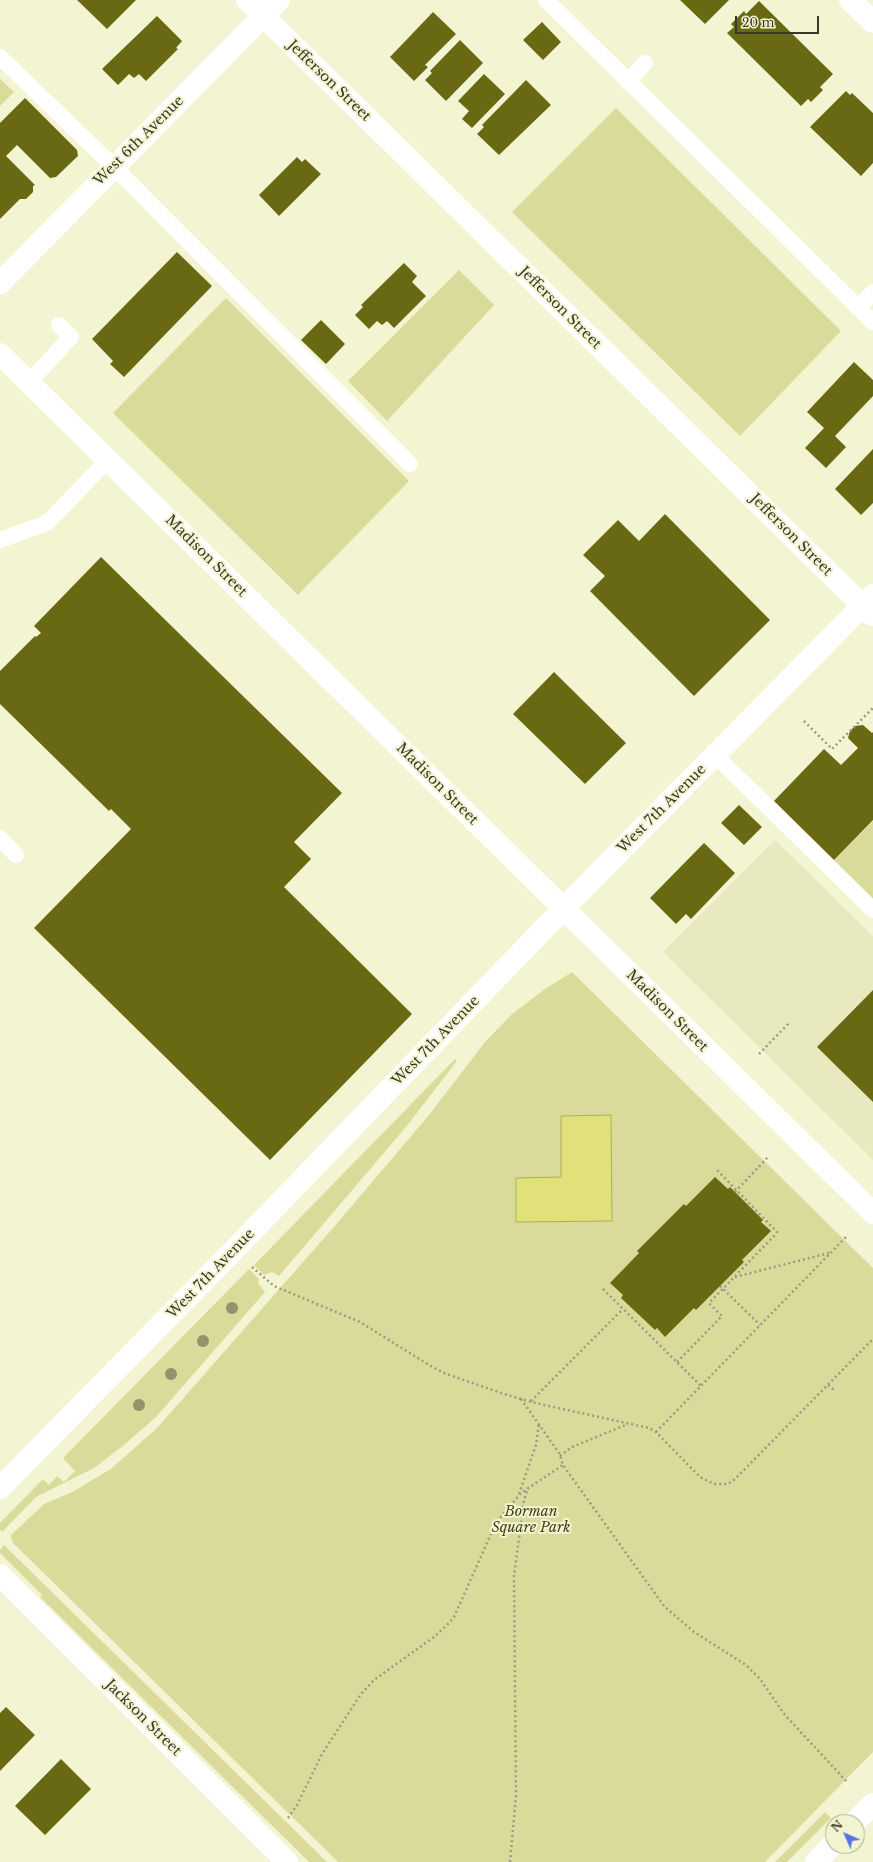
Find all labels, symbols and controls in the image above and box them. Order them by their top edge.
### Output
scale bar [737,8,821,34]
text: 20 m [742,15,774,30]
street label: Jefferson Street [284,37,374,125]
street label: West 6th Avenue [91,93,187,189]
street label: Jefferson Street [515,263,605,353]
street label: Jefferson Street [746,490,836,580]
street label: Madison Street [162,512,250,600]
street label: Madison Street [393,740,481,828]
street label: West 7th Avenue [614,761,710,857]
street label: Madison Street [623,967,711,1055]
street label: West 7th Avenue [389,993,483,1089]
street label: West 7th Avenue [164,1226,258,1322]
park label: Borman Square Park [491,1504,571,1536]
street label: Jackson Street [102,1677,184,1759]
north arrow [825,1814,865,1854]
text: N [829,1818,846,1835]

